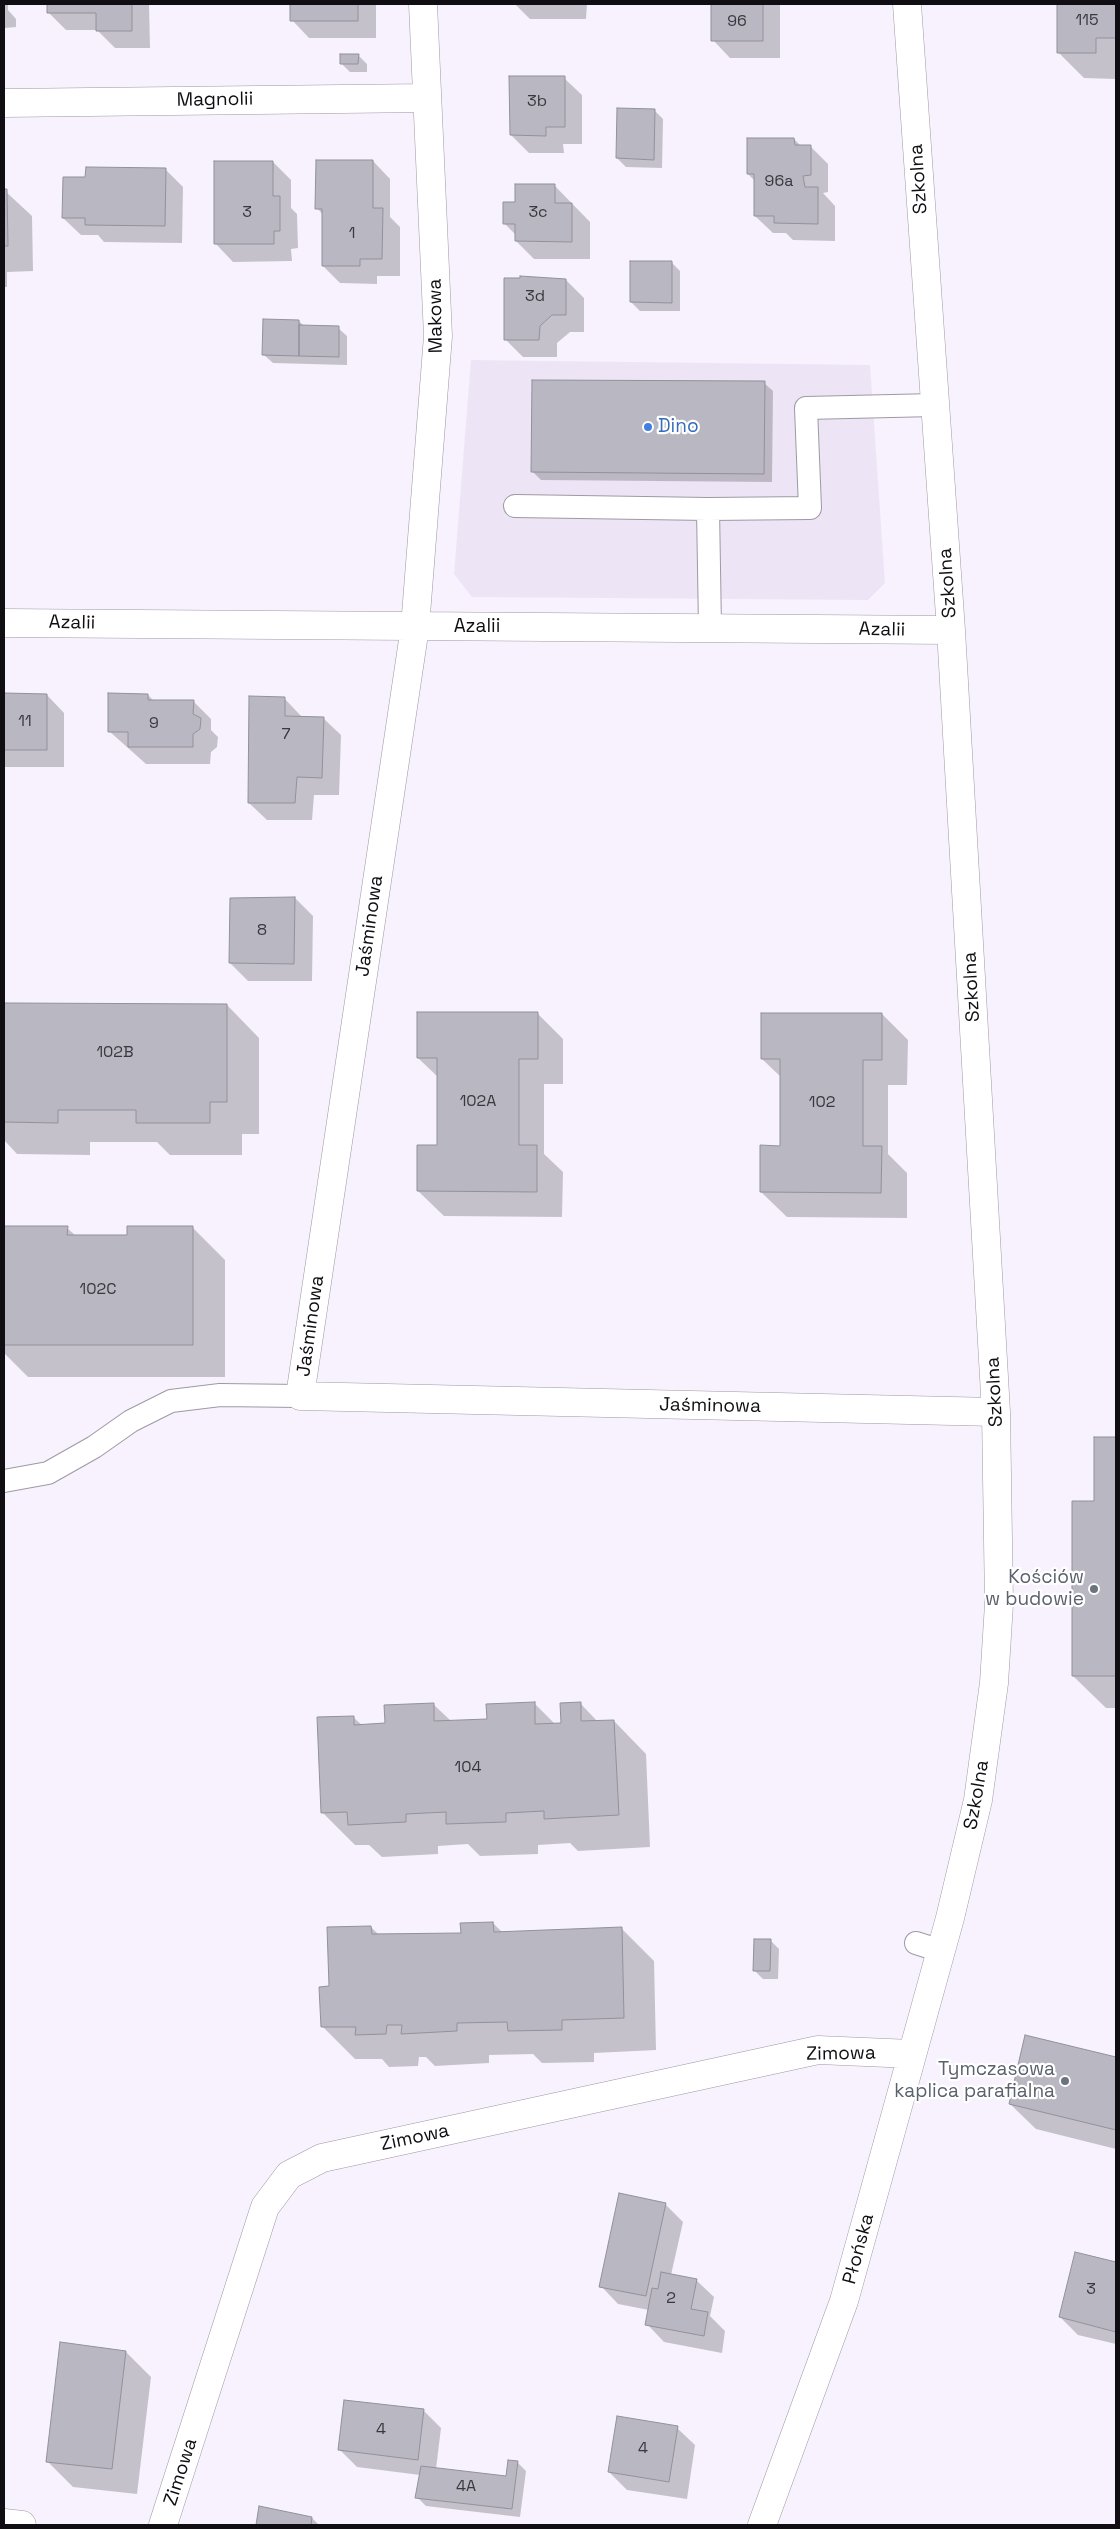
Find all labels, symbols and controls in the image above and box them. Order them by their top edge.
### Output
house number: 115 [1076,11,1098,31]
house number: 96 [727,12,747,32]
street label: Magnolii [176,88,254,112]
house number: 3b [527,92,547,112]
street label: Szkolna [905,143,933,215]
house number: 96a [765,172,793,192]
house number: 3 [242,203,252,223]
house number: 3c [528,203,548,223]
house number: 1 [349,224,355,244]
street label: Makowa [424,278,448,354]
house number: 3d [525,287,545,307]
place label: Dino [658,416,699,438]
marker: Dino [642,421,654,433]
street label: Szkolna [934,547,962,619]
street label: Azalii [48,611,96,635]
street label: Azalii [454,616,500,638]
street label: Azalii [858,618,906,642]
house number: 11 [18,712,32,732]
house number: 9 [149,714,159,734]
house number: 7 [281,725,291,745]
street label: Jaśminowa [352,874,388,978]
house number: 8 [257,921,267,941]
street label: Szkolna [959,951,985,1023]
house number: 102B [96,1043,134,1063]
house number: 102A [460,1092,496,1112]
house number: 102 [809,1093,835,1113]
street label: Jaśminowa [293,1274,329,1378]
house number: 102C [80,1280,116,1300]
street label: Szkolna [982,1356,1008,1428]
street label: Jaśminowa [659,1394,761,1418]
place label: Kościów w budowie [985,1567,1084,1611]
marker: Kościów w budowie [1088,1583,1100,1595]
house number: 104 [455,1758,481,1778]
street label: Szkolna [960,1758,994,1832]
street label: Zimowa [806,2042,876,2066]
place label: Tymczasowa kaplica parafialna [894,2059,1055,2103]
marker: Tymczasowa kaplica parafialna [1059,2075,1071,2087]
street label: Zimowa [379,2120,451,2156]
street label: Płońska [839,2211,879,2287]
house number: 3 [1086,2280,1096,2300]
house number: 2 [666,2289,676,2309]
house number: 4 [376,2420,386,2440]
street label: Zimowa [159,2435,203,2509]
house number: 4 [638,2439,648,2459]
house number: 4A [456,2477,476,2497]

